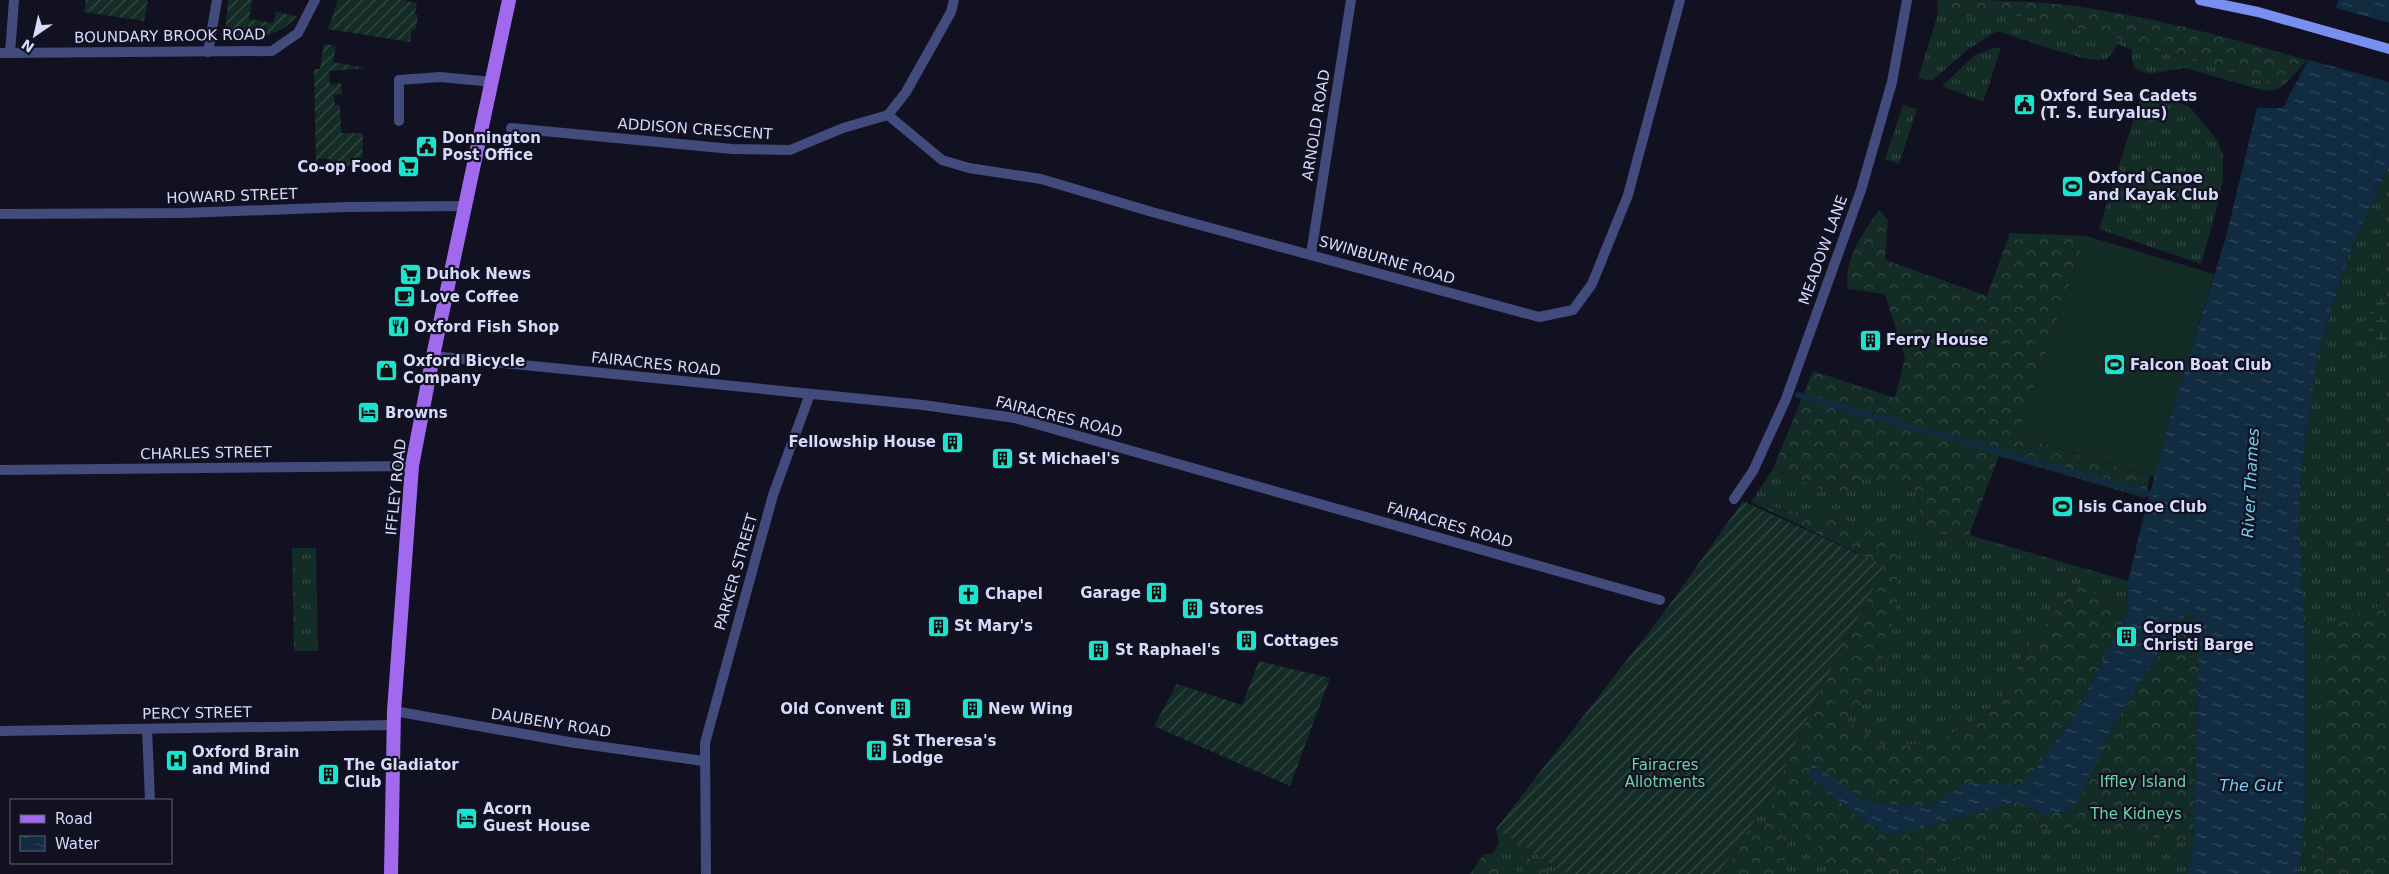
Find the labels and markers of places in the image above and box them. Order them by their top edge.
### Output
place label: Oxford Sea Cadets (T. S. Euryalus) [2040,87,2197,122]
public building icon: Oxford Sea Cadets (T. S. Euryalus) [2012,93,2036,117]
place label: Donnington Post Office [442,129,541,164]
public building icon: Donnington Post Office [414,135,438,159]
supermarket icon: Co-op Food [396,155,420,179]
place label: Co-op Food [297,158,392,176]
place label: Oxford Canoe and Kayak Club [2088,169,2219,204]
sports icon: Oxford Canoe and Kayak Club [2060,175,2084,199]
supermarket icon: Duhok News [398,262,422,286]
place label: Duhok News [426,265,531,283]
cafe icon: Love Coffee [392,285,416,309]
place label: Love Coffee [420,288,519,306]
restaurant icon: Oxford Fish Shop [386,315,410,339]
place label: Oxford Fish Shop [414,318,560,336]
building icon: Ferry House [1858,328,1882,352]
place label: Ferry House [1886,331,1988,349]
place label: Oxford Bicycle Company [403,352,525,387]
sports icon: Falcon Boat Club [2102,353,2126,377]
place label: Falcon Boat Club [2130,356,2272,374]
shop icon: Oxford Bicycle Company [375,358,399,382]
hotel icon: Browns [357,401,381,425]
place label: Browns [385,404,448,422]
building icon: Fellowship House [940,430,964,454]
place label: Fellowship House [788,433,936,451]
building icon: St Michael's [990,447,1014,471]
place label: St Michael's [1018,450,1120,468]
sports icon: Isis Canoe Club [2050,495,2074,519]
place label: Isis Canoe Club [2078,498,2207,516]
building icon: Garage [1145,581,1169,605]
church icon: Chapel [957,582,981,606]
place label: Garage [1080,584,1141,602]
place label: Chapel [985,585,1043,603]
building icon: Stores [1181,597,1205,621]
place label: Stores [1209,600,1264,618]
building icon: St Mary's [926,614,950,638]
place label: St Mary's [954,617,1033,635]
place label: Corpus Christi Barge [2143,619,2254,654]
building icon: Corpus Christi Barge [2115,625,2139,649]
building icon: Cottages [1235,629,1259,653]
place label: Cottages [1263,632,1339,650]
building icon: St Raphael's [1087,638,1111,662]
place label: St Raphael's [1115,641,1220,659]
building icon: Old Convent [888,697,912,721]
building icon: New Wing [960,697,984,721]
place label: Old Convent [780,700,884,718]
place label: New Wing [988,700,1073,718]
place label: St Theresa's Lodge [892,732,996,767]
building icon: St Theresa's Lodge [864,738,888,762]
place label: Oxford Brain and Mind [192,743,299,778]
hospital icon: Oxford Brain and Mind [164,749,188,773]
place label: The Gladiator Club [344,756,459,791]
building icon: The Gladiator Club [316,762,340,786]
place label: Acorn Guest House [483,800,590,835]
hotel icon: Acorn Guest House [455,806,479,830]

